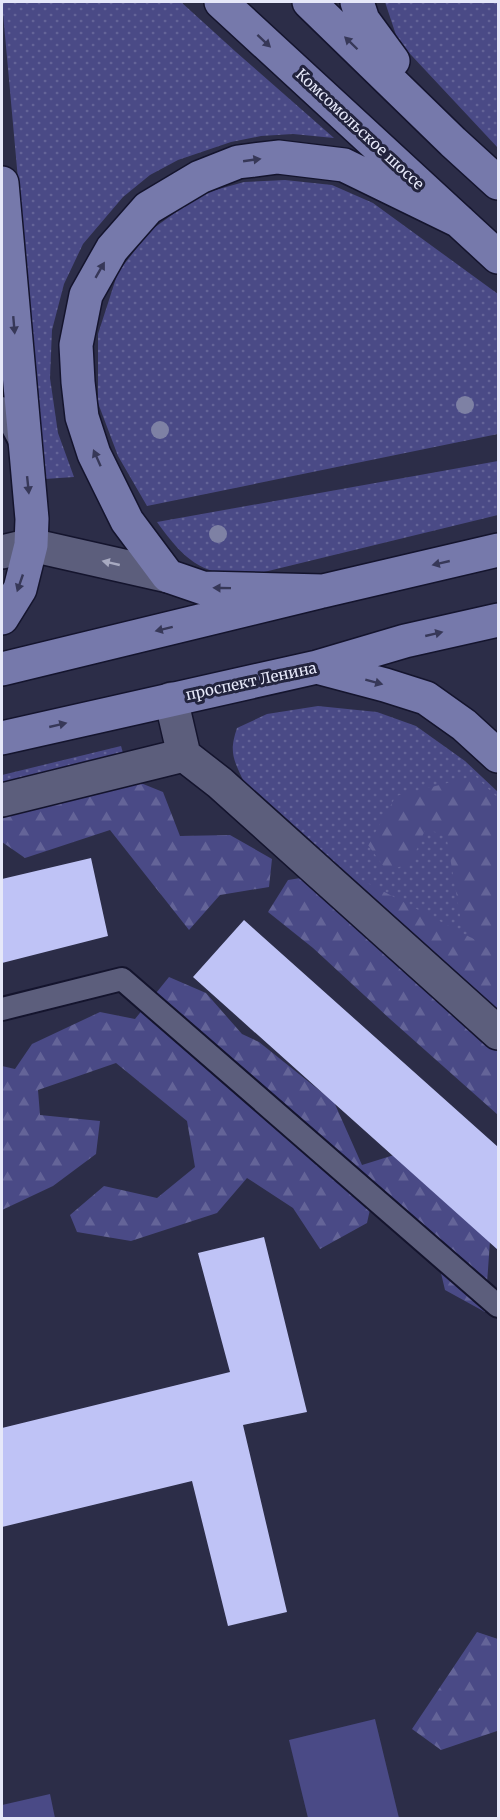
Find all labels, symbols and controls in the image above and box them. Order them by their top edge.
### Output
one-way arrow [256,34,271,47]
one-way arrow [345,36,359,50]
street label: Комсомольское шоссе [292,65,428,194]
one-way arrow [243,156,262,165]
one-way arrow [95,262,105,279]
one-way arrow [9,315,19,334]
one-way arrow [92,448,102,466]
one-way arrow [23,475,33,494]
one-way arrow [101,558,120,567]
one-way arrow [432,559,451,569]
one-way arrow [15,574,24,592]
one-way arrow [213,584,232,593]
one-way arrow [155,625,173,635]
one-way arrow [425,629,443,639]
street label: проспект Ленина [184,658,318,704]
one-way arrow [364,678,383,688]
one-way arrow [49,719,68,729]

